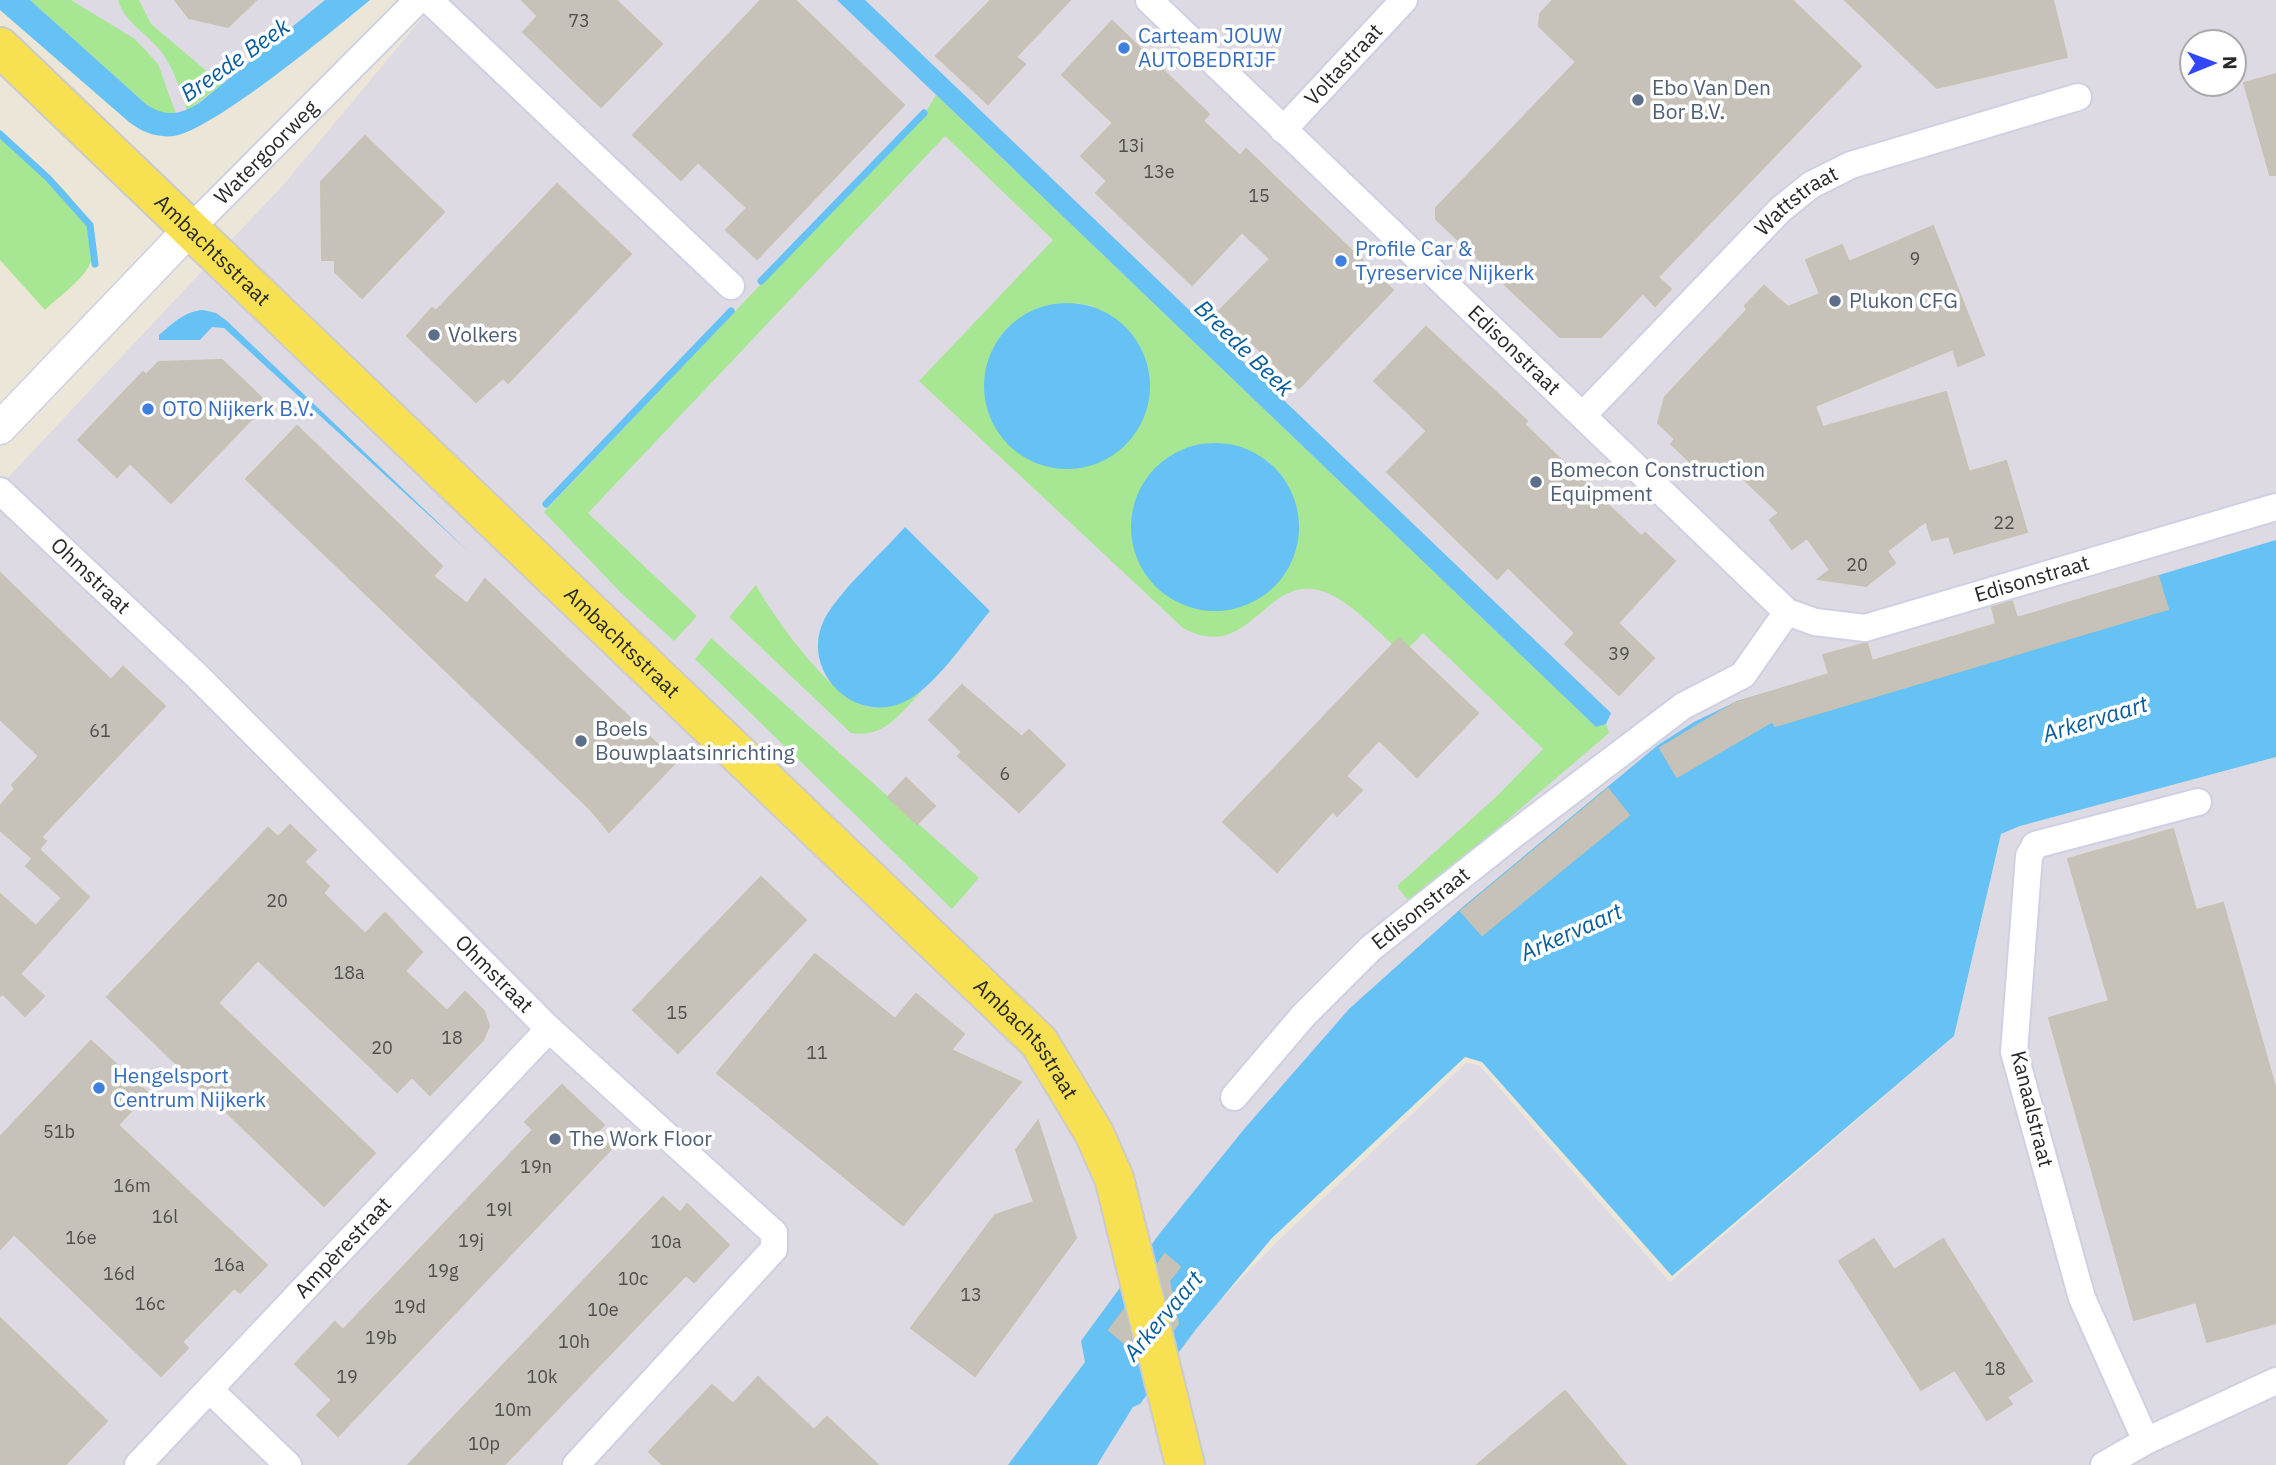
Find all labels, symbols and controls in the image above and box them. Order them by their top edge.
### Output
house number: 73 [568,9,590,32]
water label: Breede Beek [174,10,296,108]
street label: Voltastraat [1298,17,1388,111]
place label: Carteam JOUW AUTOBEDRIJF [1138,21,1282,73]
north arrow [2178,28,2248,98]
marker: Carteam JOUW AUTOBEDRIJF [1116,40,1132,56]
text: N [2218,56,2242,70]
place label: Ebo Van Den Bor B.V. [1652,73,1771,125]
marker: Ebo Van Den Bor B.V. [1630,92,1646,108]
street label: Watergoorweg [207,93,324,210]
house number: 13i [1118,134,1144,157]
street label: Wattstraat [1748,159,1842,241]
house number: 13e [1143,160,1175,183]
house number: 15 [1248,184,1270,207]
street label: Ambachtsstraat [149,188,277,312]
place label: Profile Car & Tyreservice Nijkerk [1355,234,1534,286]
house number: 9 [1910,247,1920,270]
marker: Profile Car & Tyreservice Nijkerk [1333,253,1349,269]
place label: Plukon CFG [1849,286,1958,314]
water label: Breede Beek [1189,293,1301,403]
marker: Plukon CFG [1827,293,1843,309]
street label: Edisonstraat [1462,298,1567,401]
place label: Volkers [448,320,518,348]
marker: Volkers [426,327,442,343]
place label: OTO Nijkerk B.V. [162,394,314,422]
marker: OTO Nijkerk B.V. [140,401,156,417]
place label: Bomecon Construction Equipment [1550,455,1765,507]
marker: Bomecon Construction Equipment [1528,474,1544,490]
house number: 22 [1993,511,2015,534]
street label: Ohmstraat [45,531,137,620]
street label: Edisonstraat [1971,548,2092,608]
house number: 20 [1846,553,1868,576]
street label: Ambachtsstraat [559,580,686,704]
house number: 39 [1608,642,1630,665]
water label: Arkervaart [2038,688,2151,748]
place label: Boels Bouwplaatsinrichting [595,714,795,766]
house number: 61 [89,719,111,742]
marker: Boels Bouwplaatsinrichting [573,733,589,749]
house number: 6 [1000,762,1010,785]
street label: Edisonstraat [1365,860,1475,956]
house number: 20 [266,889,288,912]
water label: Arkervaart [1514,895,1627,967]
street label: Ohmstraat [450,928,540,1019]
house number: 18a [333,961,365,984]
street label: Ambachtsstraat [968,972,1085,1104]
house number: 15 [666,1001,688,1024]
house number: 18 [441,1026,463,1049]
house number: 20 [371,1036,393,1059]
house number: 11 [806,1041,828,1064]
street label: Kanaalstraat [2005,1048,2061,1170]
place label: Hengelsport Centrum Nijkerk [113,1061,266,1113]
marker: Hengelsport Centrum Nijkerk [91,1080,107,1096]
house number: 51b [43,1120,75,1143]
place label: The Work Floor [569,1124,712,1152]
marker: The Work Floor [547,1131,563,1147]
house number: 19n [520,1155,552,1178]
house number: 16m [113,1174,151,1197]
street label: Ampèrestraat [288,1190,397,1303]
house number: 19l [486,1198,512,1221]
house number: 16l [152,1205,178,1228]
house number: 16e [65,1226,97,1249]
house number: 19j [458,1229,484,1252]
house number: 10a [650,1230,682,1253]
house number: 16a [213,1253,245,1276]
house number: 19g [427,1259,459,1282]
house number: 16d [103,1262,135,1285]
water label: Arkervaart [1115,1264,1209,1367]
house number: 10c [618,1267,648,1290]
house number: 13 [960,1283,982,1306]
house number: 16c [135,1292,165,1315]
house number: 19d [394,1295,426,1318]
house number: 10e [587,1298,619,1321]
house number: 19b [365,1326,397,1349]
house number: 10h [558,1330,590,1353]
house number: 18 [1984,1357,2006,1380]
house number: 19 [336,1365,358,1388]
house number: 10k [526,1365,558,1388]
house number: 10m [494,1398,532,1421]
house number: 10p [468,1432,500,1455]

